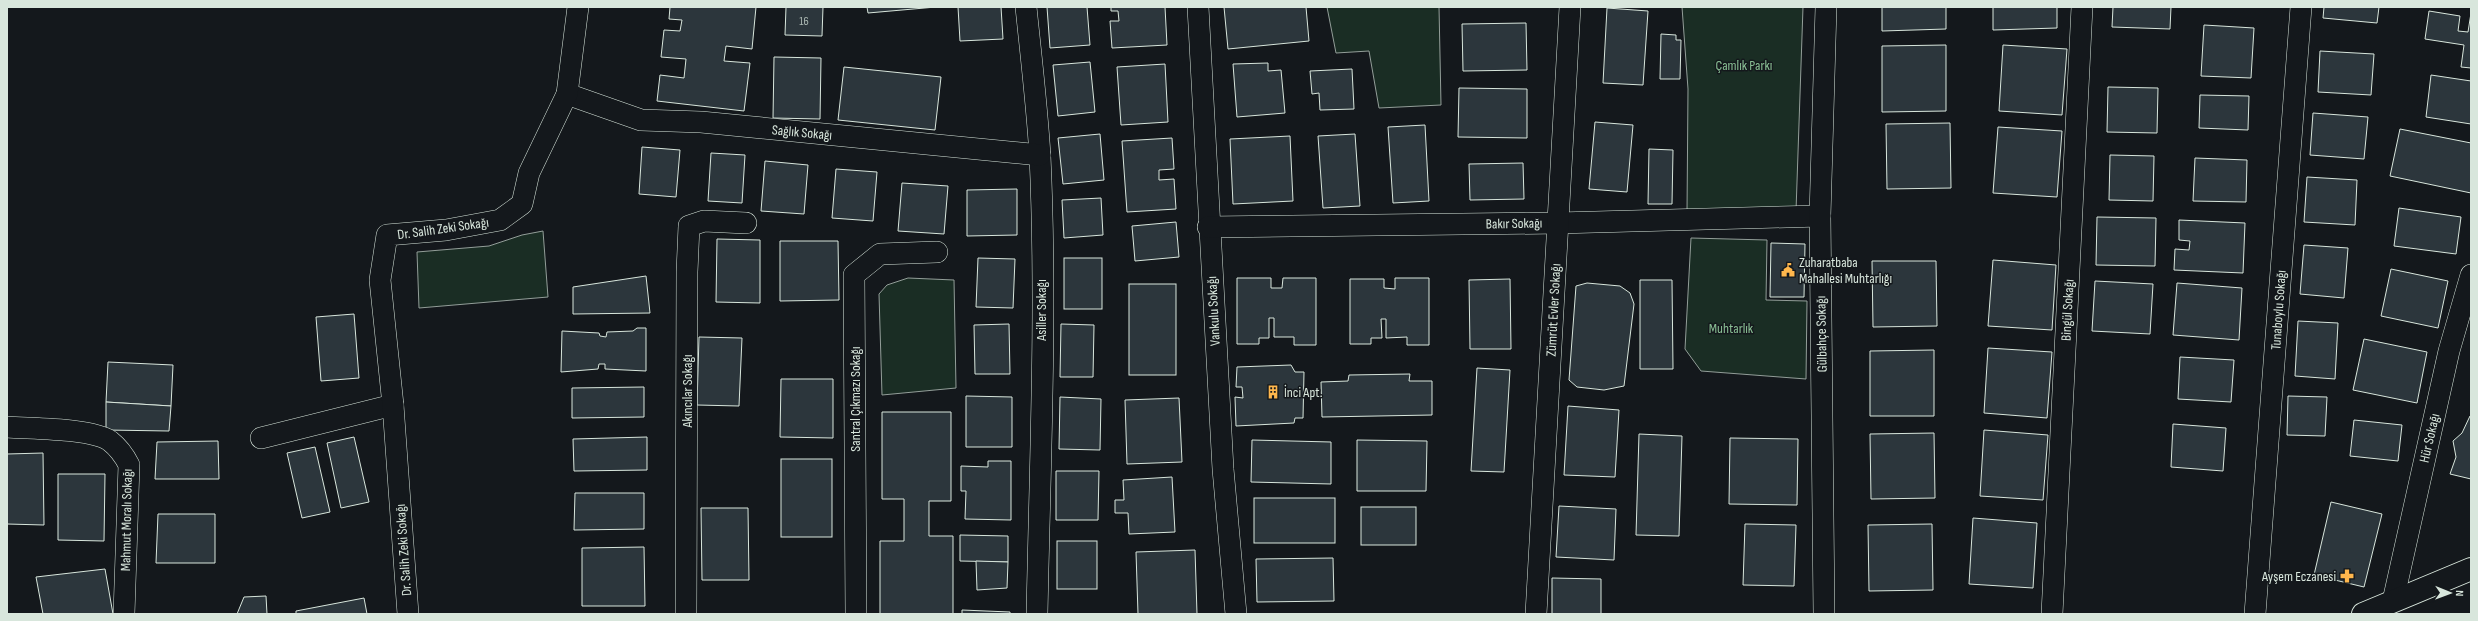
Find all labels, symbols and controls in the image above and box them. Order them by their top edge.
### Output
house number: 16 [799,14,809,29]
park label: Çamlık Parkı [1716,57,1772,74]
street label: Sağlık Sokağı [771,121,833,144]
street label: Dr. Salih Zeki Sokağı [396,214,490,243]
street label: Bakır Sokağı [1486,215,1542,232]
place label: Zuharatbaba Mahallesi Muhtarlığı [1799,254,1892,287]
public building icon: Zuharatbaba Mahallesi Muhtarlığı [1780,262,1796,278]
street label: Zümrüt Evler Sokağı [1543,263,1564,357]
street label: Tunaboylu Sokağı [2267,269,2290,351]
street label: Vankulu Sokağı [1203,276,1224,346]
street label: Asiller Sokağı [1033,279,1050,342]
street label: Bingül Sokağı [2057,279,2078,341]
street label: Gülbahçe Sokağı [1812,295,1831,373]
park label: Muhtarlık [1709,320,1754,337]
street label: Santral Çıkmazı Sokağı [847,346,864,452]
street label: Akıncılar Sokağı [679,354,696,429]
building icon: İnci Apt. [1265,384,1281,400]
place label: İnci Apt. [1284,384,1322,401]
street label: Hür Sokağı [2416,412,2443,464]
street label: Mahmut Moralı Sokağı [117,469,136,571]
street label: Dr. Salih Zeki Sokağı [392,503,415,597]
place label: Ayşem Eczanesi [2261,568,2336,585]
pharmacy icon: Ayşem Eczanesi [2339,568,2355,584]
north arrow [2430,573,2470,613]
text: N [2453,590,2466,596]

